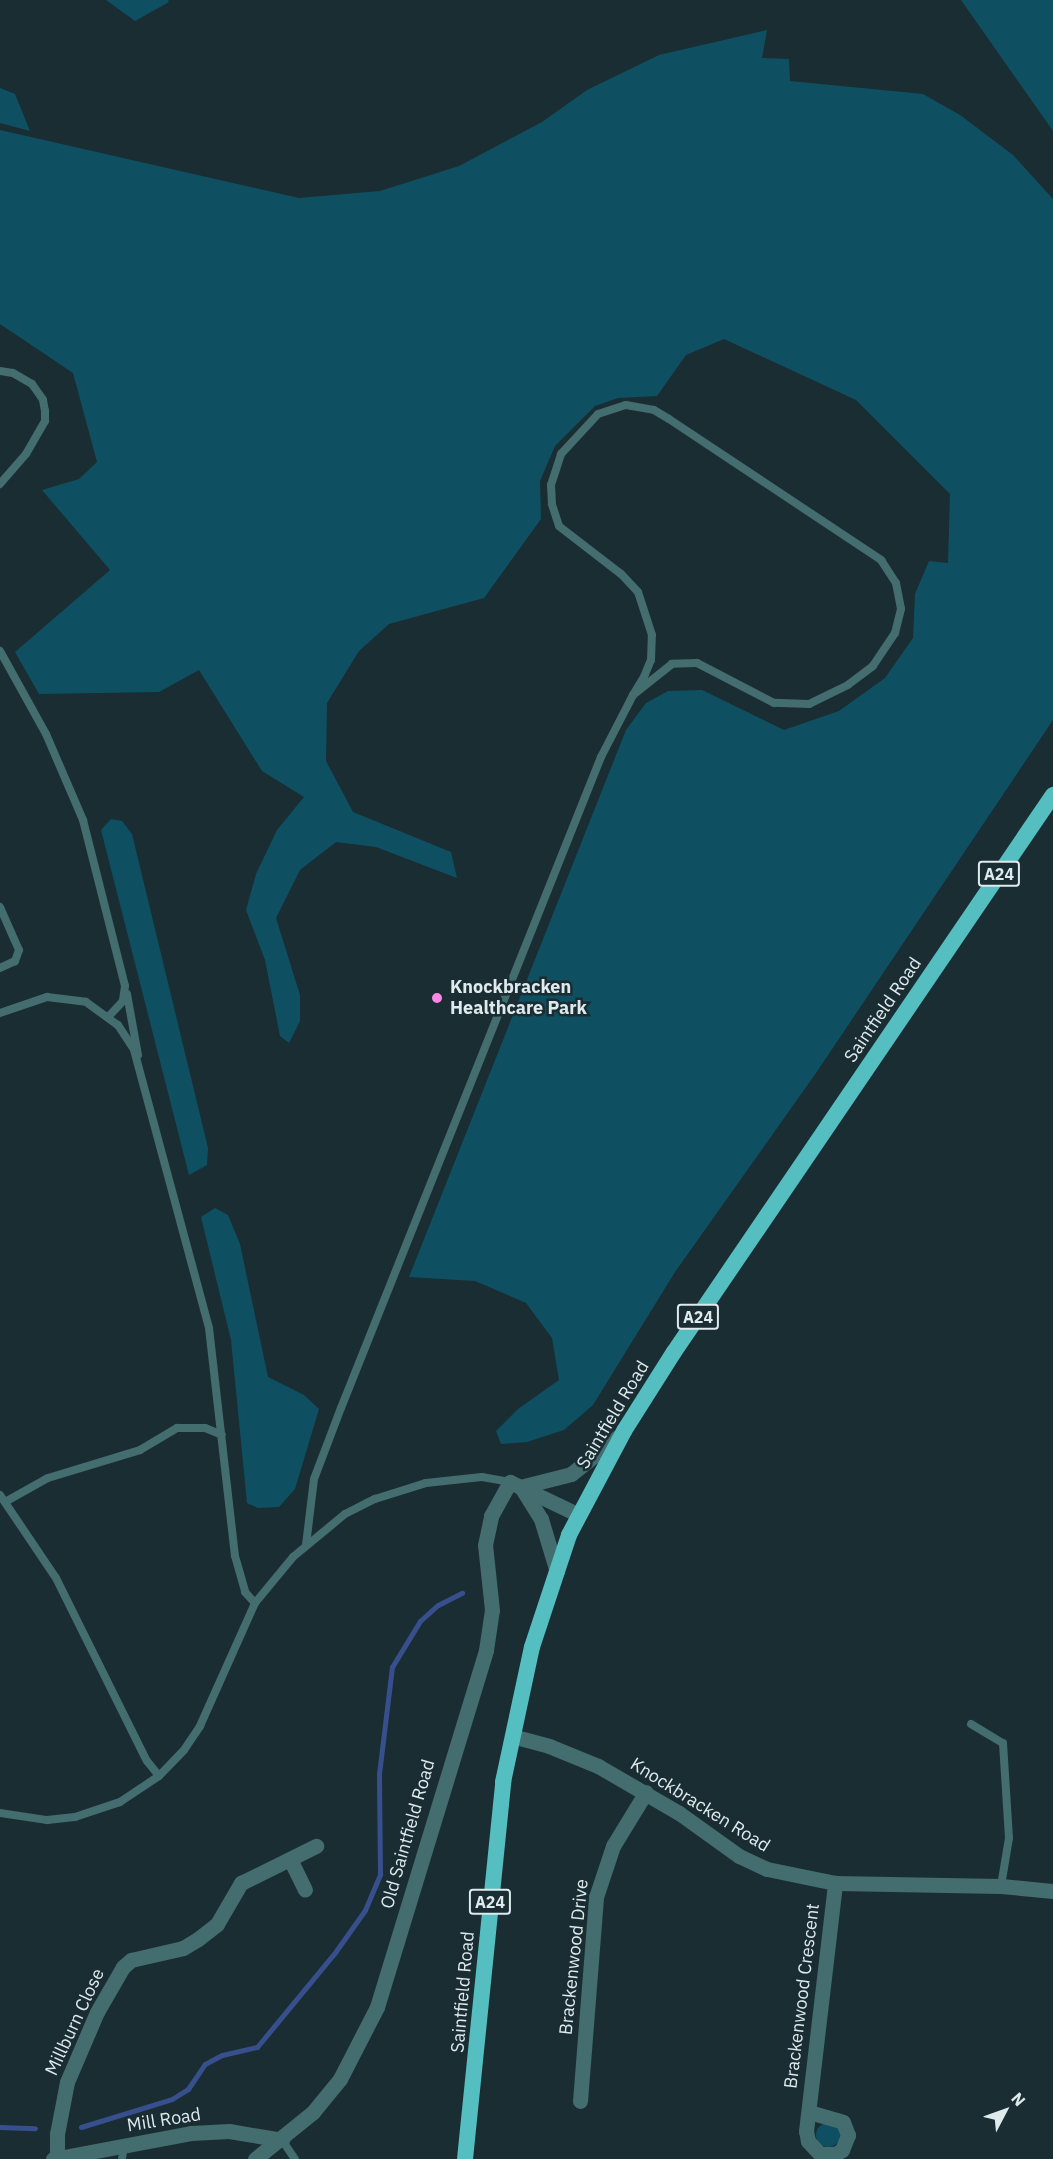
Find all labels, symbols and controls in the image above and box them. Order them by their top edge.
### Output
road number: A24 [976,861,1022,887]
street label: Saintfield Road [840,953,926,1067]
place label: Knockbracken Healthcare Park [450,977,587,1020]
marker: Knockbracken Healthcare Park [428,989,446,1007]
road number: A24 [676,1304,720,1330]
street label: Saintfield Road [572,1357,654,1473]
street label: Knockbracken Road [626,1753,774,1857]
street label: Old Saintfield Road [376,1757,440,1911]
street label: Brackenwood Drive [555,1878,593,2036]
road number: A24 [468,1889,512,1915]
street label: Brackenwood Crescent [780,1902,824,2090]
street label: Saintfield Road [447,1930,479,2054]
street label: Millburn Close [41,1965,109,2079]
north arrow [975,2081,1035,2141]
text: N [1007,2088,1030,2110]
street label: Mill Road [126,2104,202,2136]

